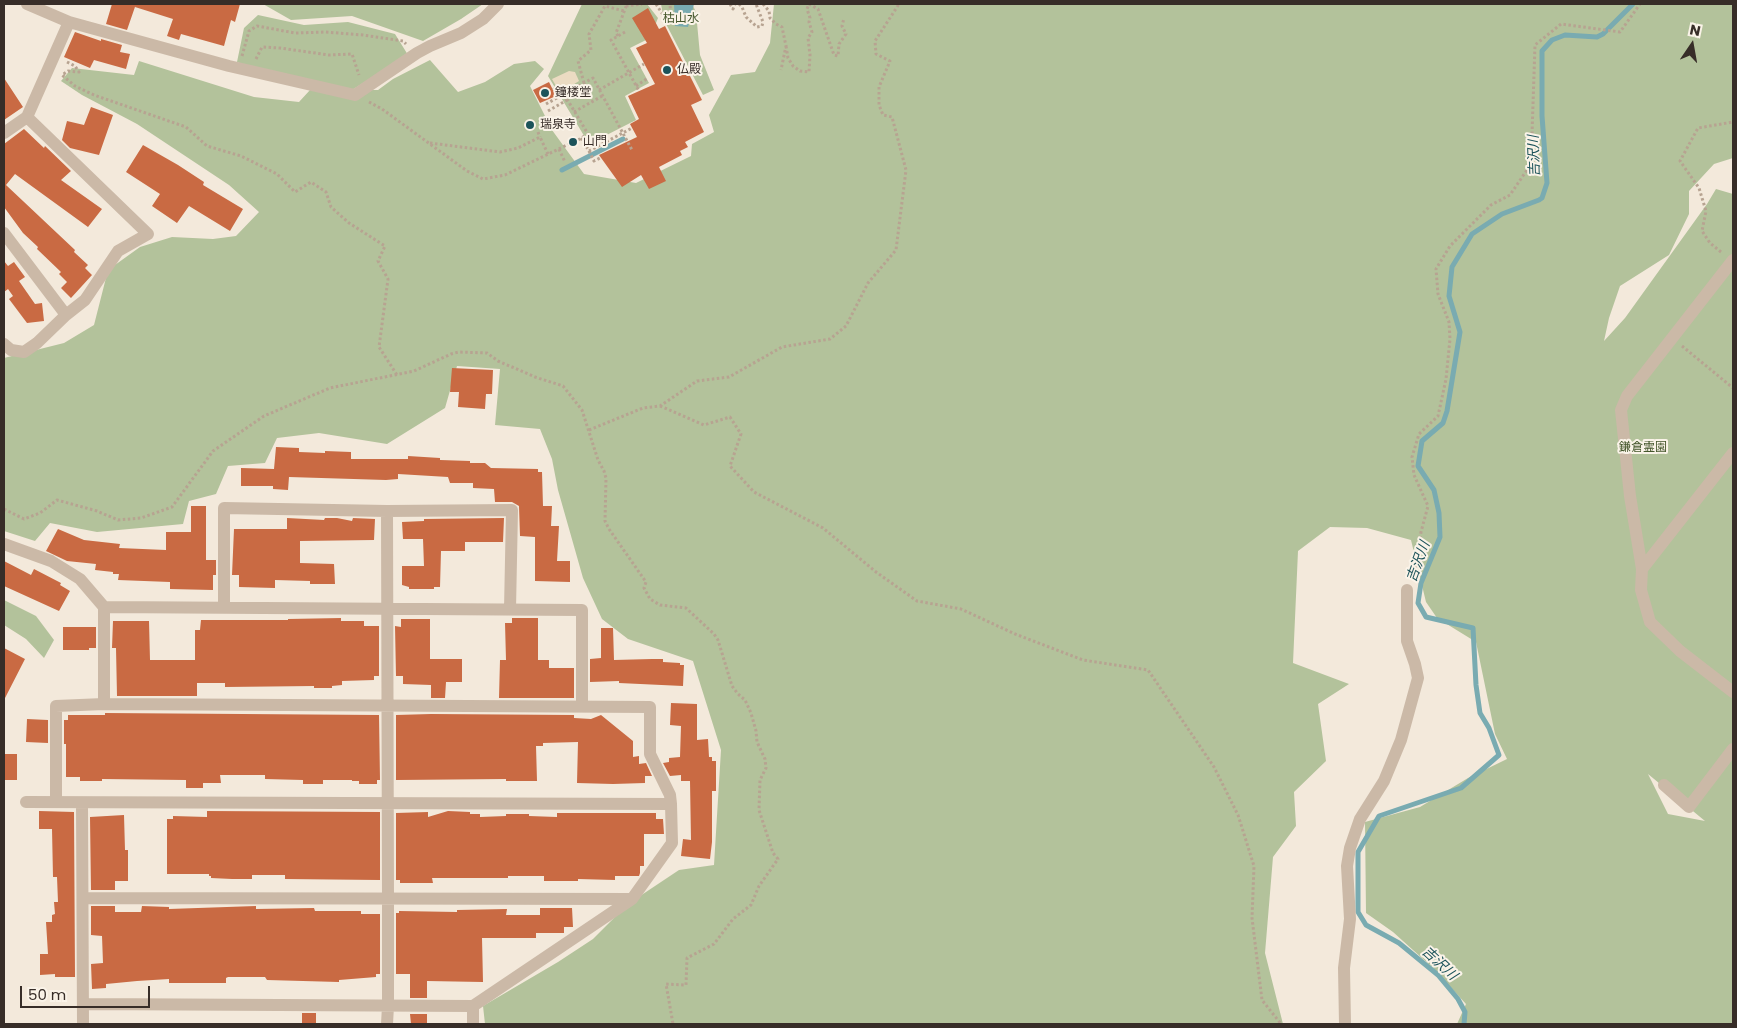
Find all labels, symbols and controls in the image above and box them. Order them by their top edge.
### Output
park label: 枯山水 [663,12,699,26]
text: N [1688,19,1702,41]
north arrow [1667,20,1717,70]
place label: 仏殿 [677,63,701,77]
marker: 仏殿 [661,64,673,76]
place label: 鐘楼堂 [555,86,591,100]
marker: 鐘楼堂 [539,87,551,99]
place label: 瑞泉寺 [540,118,576,132]
marker: 瑞泉寺 [524,119,536,131]
place label: 山門 [583,135,607,149]
water label: 吉沢川 [1526,135,1544,177]
marker: 山門 [567,136,579,148]
park label: 鎌倉霊園 [1619,441,1667,455]
water label: 吉沢川 [1404,539,1434,585]
water label: 吉沢川 [1418,944,1460,984]
scale bar [22,976,152,1008]
text: 50 m [28,984,66,1005]

